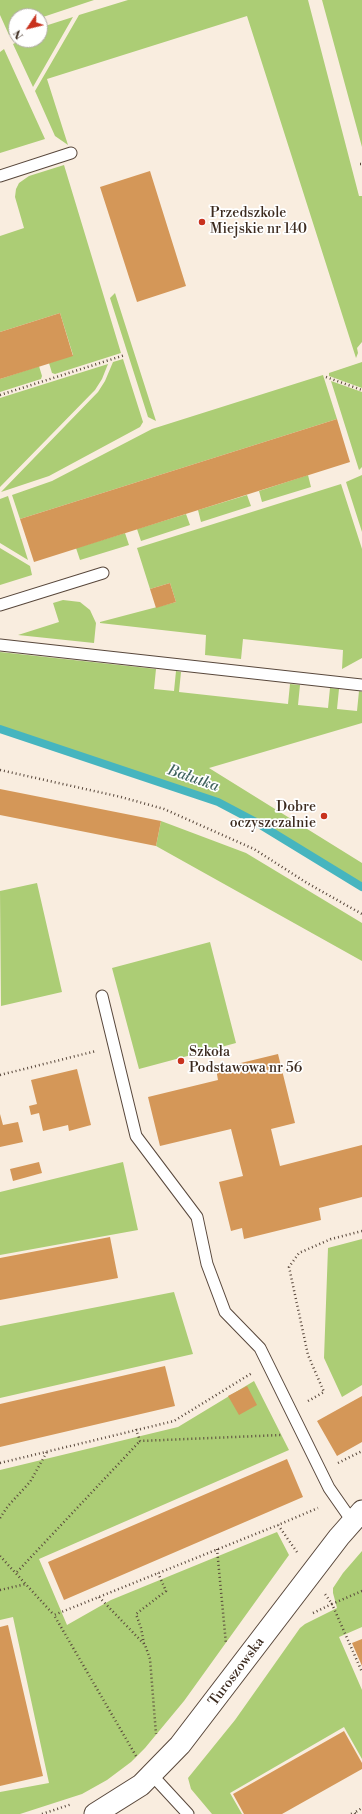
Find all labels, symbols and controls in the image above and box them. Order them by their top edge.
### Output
north arrow [8,8,48,48]
text: N [11,27,27,42]
place label: Przedszkole Miejskie nr 140 [210,206,307,238]
marker: Przedszkole Miejskie nr 140 [197,217,207,227]
water label: Bałutka [165,762,221,796]
place label: Dobre oczyszczalnie [230,800,316,832]
marker: Dobre oczyszczalnie [319,811,329,821]
place label: Szkoła Podstawowa nr 56 [189,1045,302,1078]
marker: Szkoła Podstawowa nr 56 [176,1056,186,1066]
street label: Turoszowska [206,1634,268,1710]

